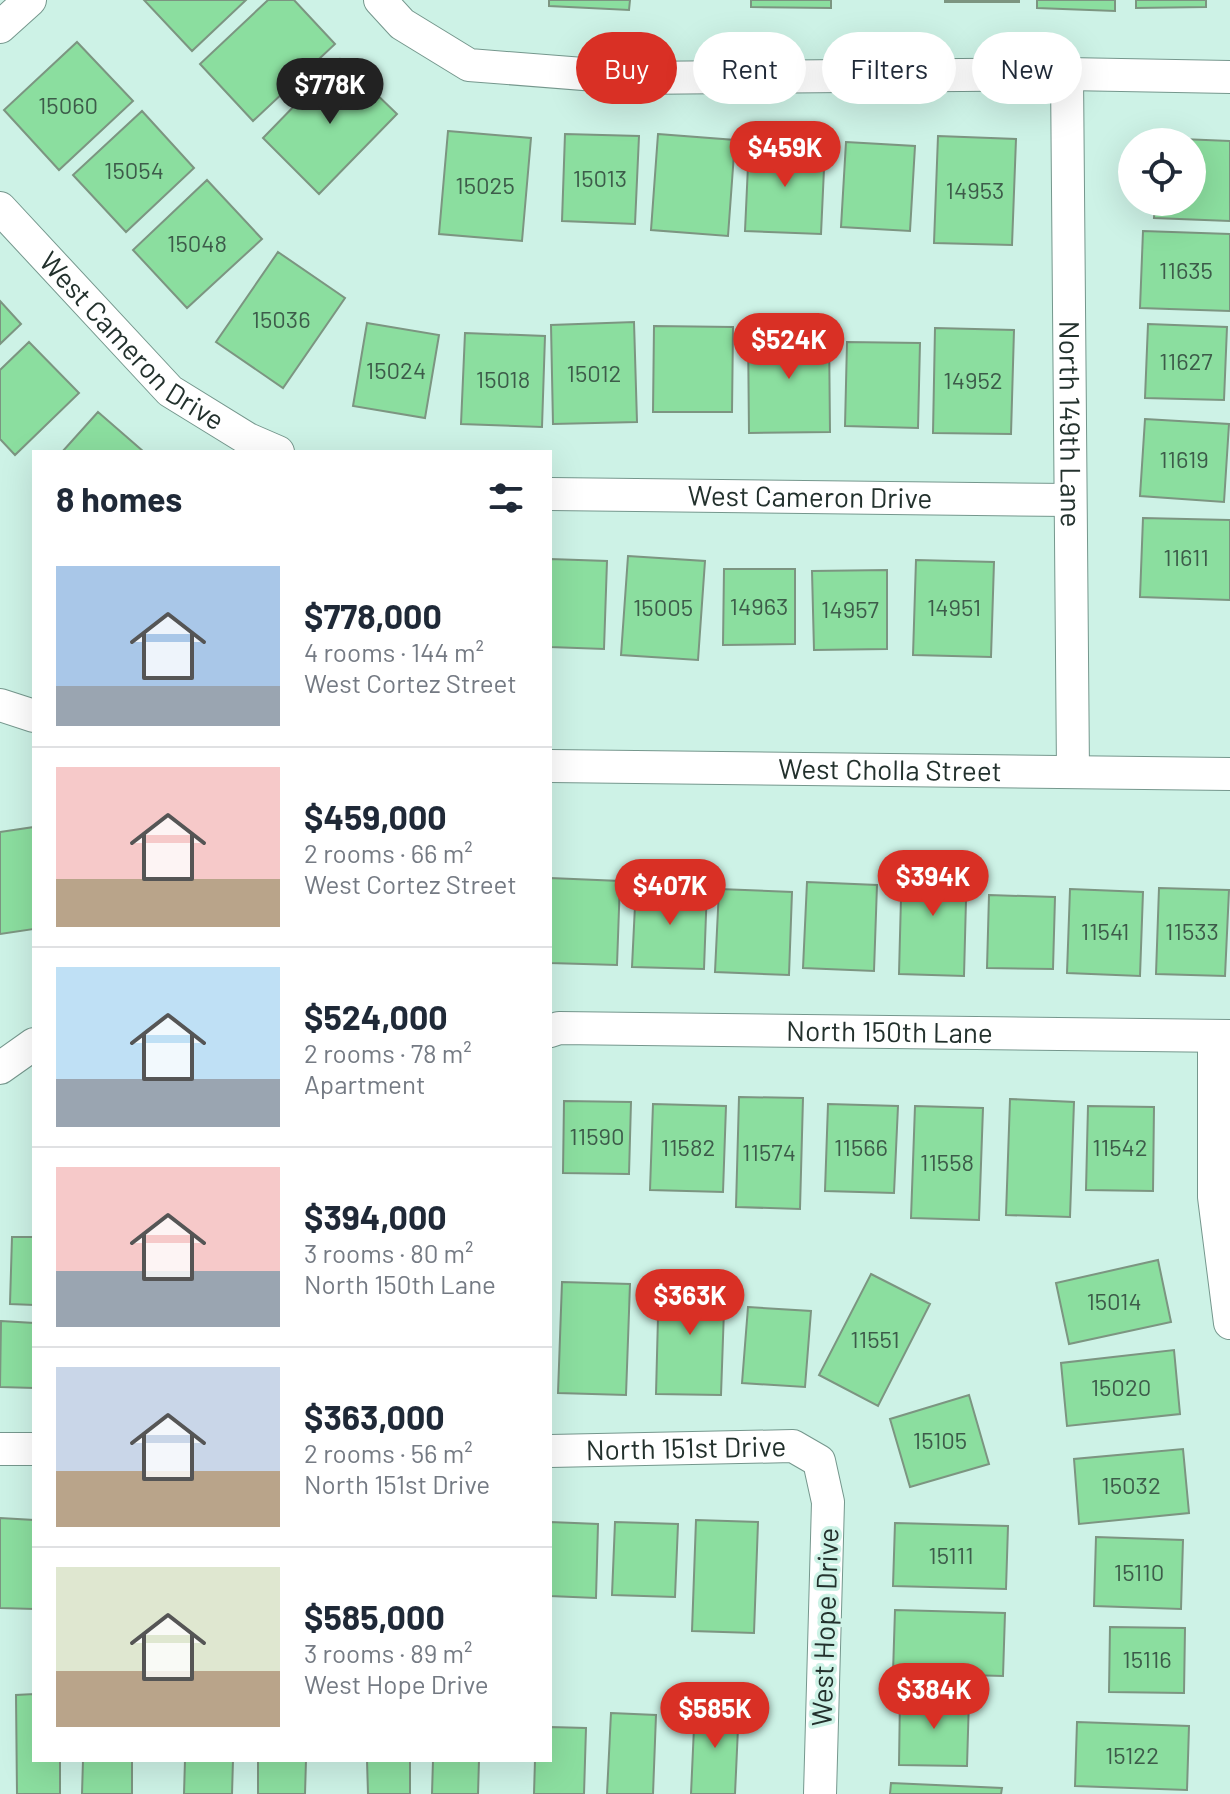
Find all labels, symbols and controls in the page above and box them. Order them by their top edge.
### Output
chip: Buy [576,32,677,104]
chip: Rent [693,32,806,104]
chip: Filters [822,32,956,104]
chip: New [972,32,1082,104]
pin: $778K [274,58,386,126]
text: $778K [294,68,366,99]
house number: 15060 [38,90,98,119]
pin: $459K [729,121,841,189]
map controls [1118,128,1206,216]
button: locate [1118,128,1206,216]
text: $459K [748,131,822,162]
house number: 15054 [104,155,164,184]
house number: 15013 [573,163,627,192]
house number: 15025 [455,170,515,199]
house number: 14953 [946,175,1004,204]
house number: 15048 [167,228,227,257]
street label: West Cameron Drive [33,244,231,436]
house number: 11635 [1159,255,1213,284]
house number: 15036 [251,304,311,333]
pin: $524K [733,313,845,381]
street label: North 149th Lane [1053,321,1089,527]
text: $524K [751,323,827,354]
house number: 11627 [1159,346,1213,375]
house number: 15024 [366,355,426,384]
house number: 15012 [567,358,621,387]
house number: 15018 [476,364,530,393]
house number: 14952 [943,365,1003,394]
house number: 11619 [1159,444,1209,473]
icon: filters [484,476,528,520]
text: 8 homes [56,478,182,519]
street label: West Cameron Drive [687,478,933,514]
house number: 11611 [1163,542,1209,571]
house number: 14963 [730,591,788,620]
house number: 15005 [633,592,693,621]
house number: 14951 [927,592,981,621]
house number: 14957 [821,594,879,623]
text: $778,000 [304,595,442,636]
icon: home [120,598,216,694]
text: 4 rooms · 144 m² [304,636,484,667]
text: West Cortez Street [304,667,517,698]
street label: West Cholla Street [778,751,1002,787]
text: $459,000 [304,796,447,837]
icon: home [120,799,216,895]
text: 2 rooms · 66 m² [304,837,473,868]
pin: $394K [877,850,989,918]
pin: $407K [614,859,726,927]
text: $394K [896,860,970,891]
text: West Cortez Street [304,868,517,899]
text: $407K [633,869,707,900]
house number: 11541 [1081,916,1129,945]
house number: 11533 [1165,916,1219,945]
text: $524,000 [304,996,448,1037]
icon: home [120,999,216,1095]
street label: North 150th Lane [786,1013,993,1049]
text: 2 rooms · 78 m² [304,1037,472,1068]
text: Apartment [304,1068,425,1099]
house number: 11590 [569,1121,625,1150]
house number: 11582 [661,1132,715,1161]
house number: 11566 [834,1132,888,1161]
house number: 11542 [1092,1132,1148,1161]
house number: 11574 [742,1137,796,1166]
house number: 11558 [920,1147,974,1176]
text: $394,000 [304,1196,447,1237]
icon: home [120,1199,216,1295]
text: 3 rooms · 80 m² [304,1237,474,1268]
text: North 150th Lane [304,1268,496,1299]
pin: $363K [634,1269,746,1337]
text: $363K [653,1279,727,1310]
house number: 15014 [1086,1286,1142,1315]
house number: 11551 [850,1324,900,1353]
house number: 15020 [1091,1372,1151,1401]
text: $363,000 [304,1396,445,1437]
icon: home [120,1399,216,1495]
house number: 15105 [913,1425,967,1454]
street label: North 151st Drive [585,1428,787,1466]
text: 2 rooms · 56 m² [304,1437,473,1468]
text: North 151st Drive [304,1468,490,1499]
house number: 15032 [1101,1470,1161,1499]
street label: West Hope Drive [804,1527,844,1727]
house number: 15111 [928,1540,974,1569]
house number: 15110 [1114,1557,1164,1586]
text: $585,000 [304,1596,445,1637]
icon: home [120,1599,216,1695]
text: 3 rooms · 89 m² [304,1637,472,1668]
house number: 15116 [1122,1644,1172,1673]
pin: $384K [878,1663,990,1731]
text: West Hope Drive [304,1668,489,1699]
text: $384K [897,1673,971,1704]
pin: $585K [659,1682,771,1750]
text: $585K [678,1692,752,1723]
house number: 15122 [1105,1740,1159,1769]

